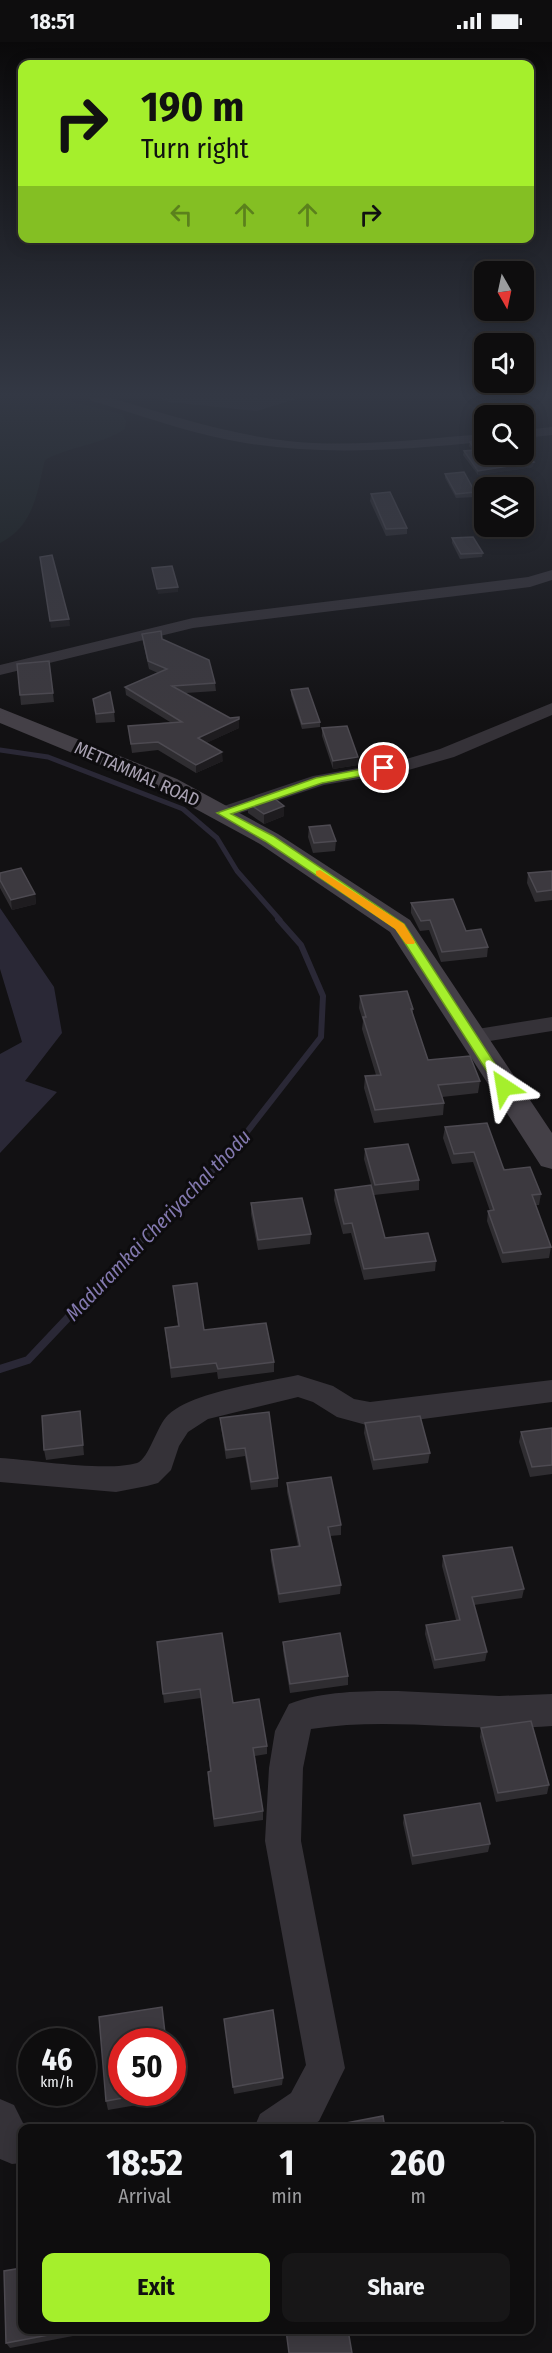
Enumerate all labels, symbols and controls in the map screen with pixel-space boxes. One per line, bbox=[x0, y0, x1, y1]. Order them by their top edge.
text: 18:51 bbox=[30, 8, 75, 35]
text: 190 m bbox=[141, 82, 244, 132]
icon: right bbox=[42, 84, 120, 162]
text: Turn right bbox=[141, 133, 249, 165]
icon: left bbox=[165, 198, 198, 231]
icon: ahead bbox=[228, 198, 261, 231]
icon: ahead bbox=[291, 198, 324, 231]
icon: right bbox=[354, 198, 387, 231]
north arrow bbox=[474, 261, 534, 321]
map controls bbox=[474, 261, 534, 537]
button: sound bbox=[474, 333, 534, 393]
button: search bbox=[474, 405, 534, 465]
button: layers bbox=[474, 477, 534, 537]
street label: METTAMMAL ROAD bbox=[71, 737, 203, 811]
pin bbox=[358, 742, 409, 793]
icon: arrive bbox=[367, 751, 400, 784]
position arrow bbox=[472, 1055, 536, 1119]
water label: Maduramkai Cheriyachal thodu bbox=[60, 1125, 256, 1325]
speed limit sign: 50 bbox=[108, 2028, 186, 2106]
text: 46 bbox=[41, 2042, 73, 2078]
text: km/h bbox=[40, 2073, 74, 2091]
text: 18:52 bbox=[106, 2141, 183, 2185]
text: 1 bbox=[279, 2141, 294, 2185]
text: 260 bbox=[391, 2141, 446, 2185]
text: Arrival bbox=[118, 2184, 171, 2208]
text: min bbox=[271, 2184, 302, 2208]
text: m bbox=[410, 2184, 426, 2208]
button: Exit bbox=[42, 2253, 270, 2322]
button: Share bbox=[282, 2253, 510, 2322]

